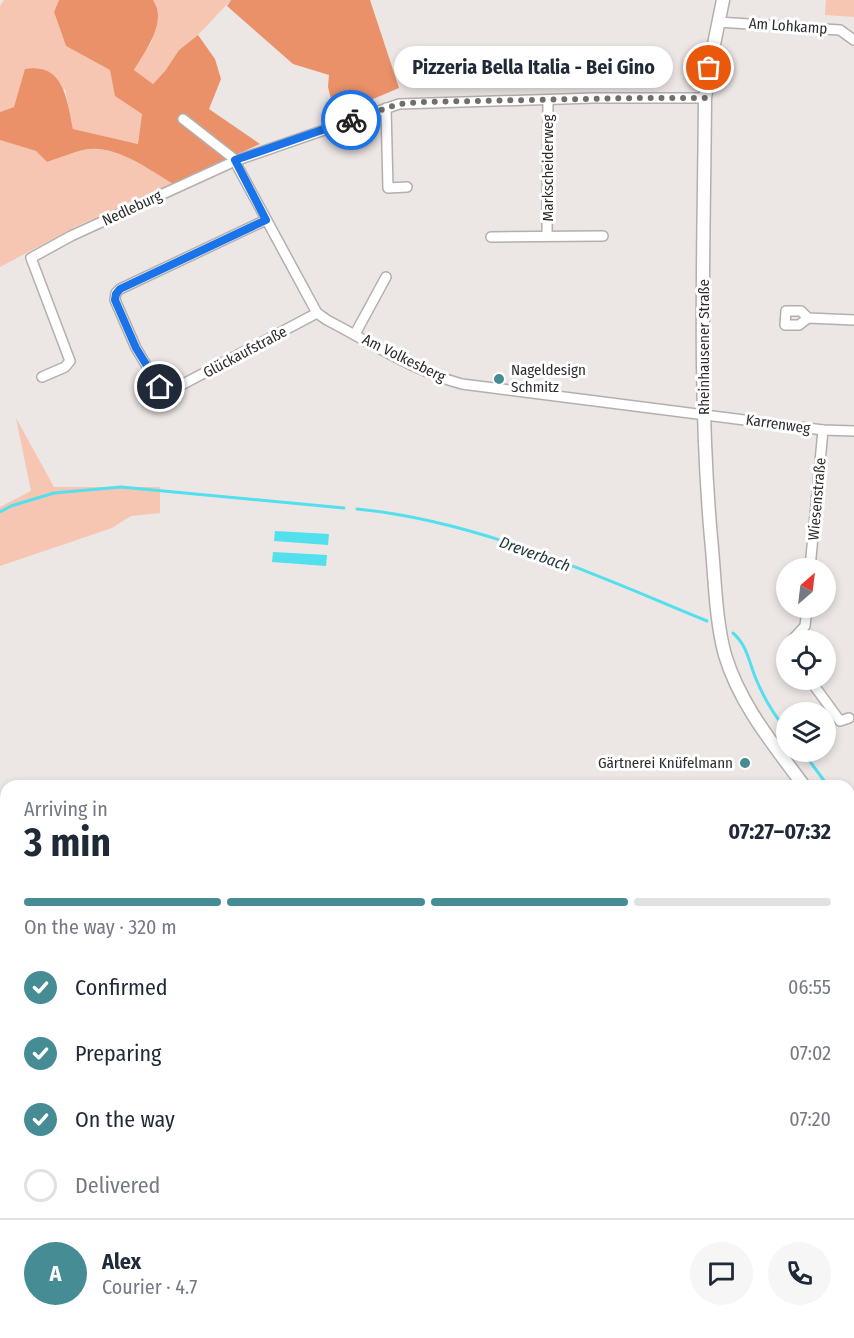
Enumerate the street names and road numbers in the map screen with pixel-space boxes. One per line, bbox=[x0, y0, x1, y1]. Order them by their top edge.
street label: Am Lohkamp bbox=[748, 14, 828, 38]
street label: Markscheiderweg bbox=[539, 114, 557, 222]
street label: Nedleburg bbox=[99, 186, 165, 230]
street label: Rheinhausener Straße bbox=[695, 279, 713, 415]
street label: Glückaufstraße bbox=[200, 322, 290, 382]
street label: Am Volkesberg bbox=[360, 330, 448, 386]
street label: Karrenweg bbox=[745, 411, 811, 437]
street label: Wiesenstraße bbox=[804, 457, 830, 541]

